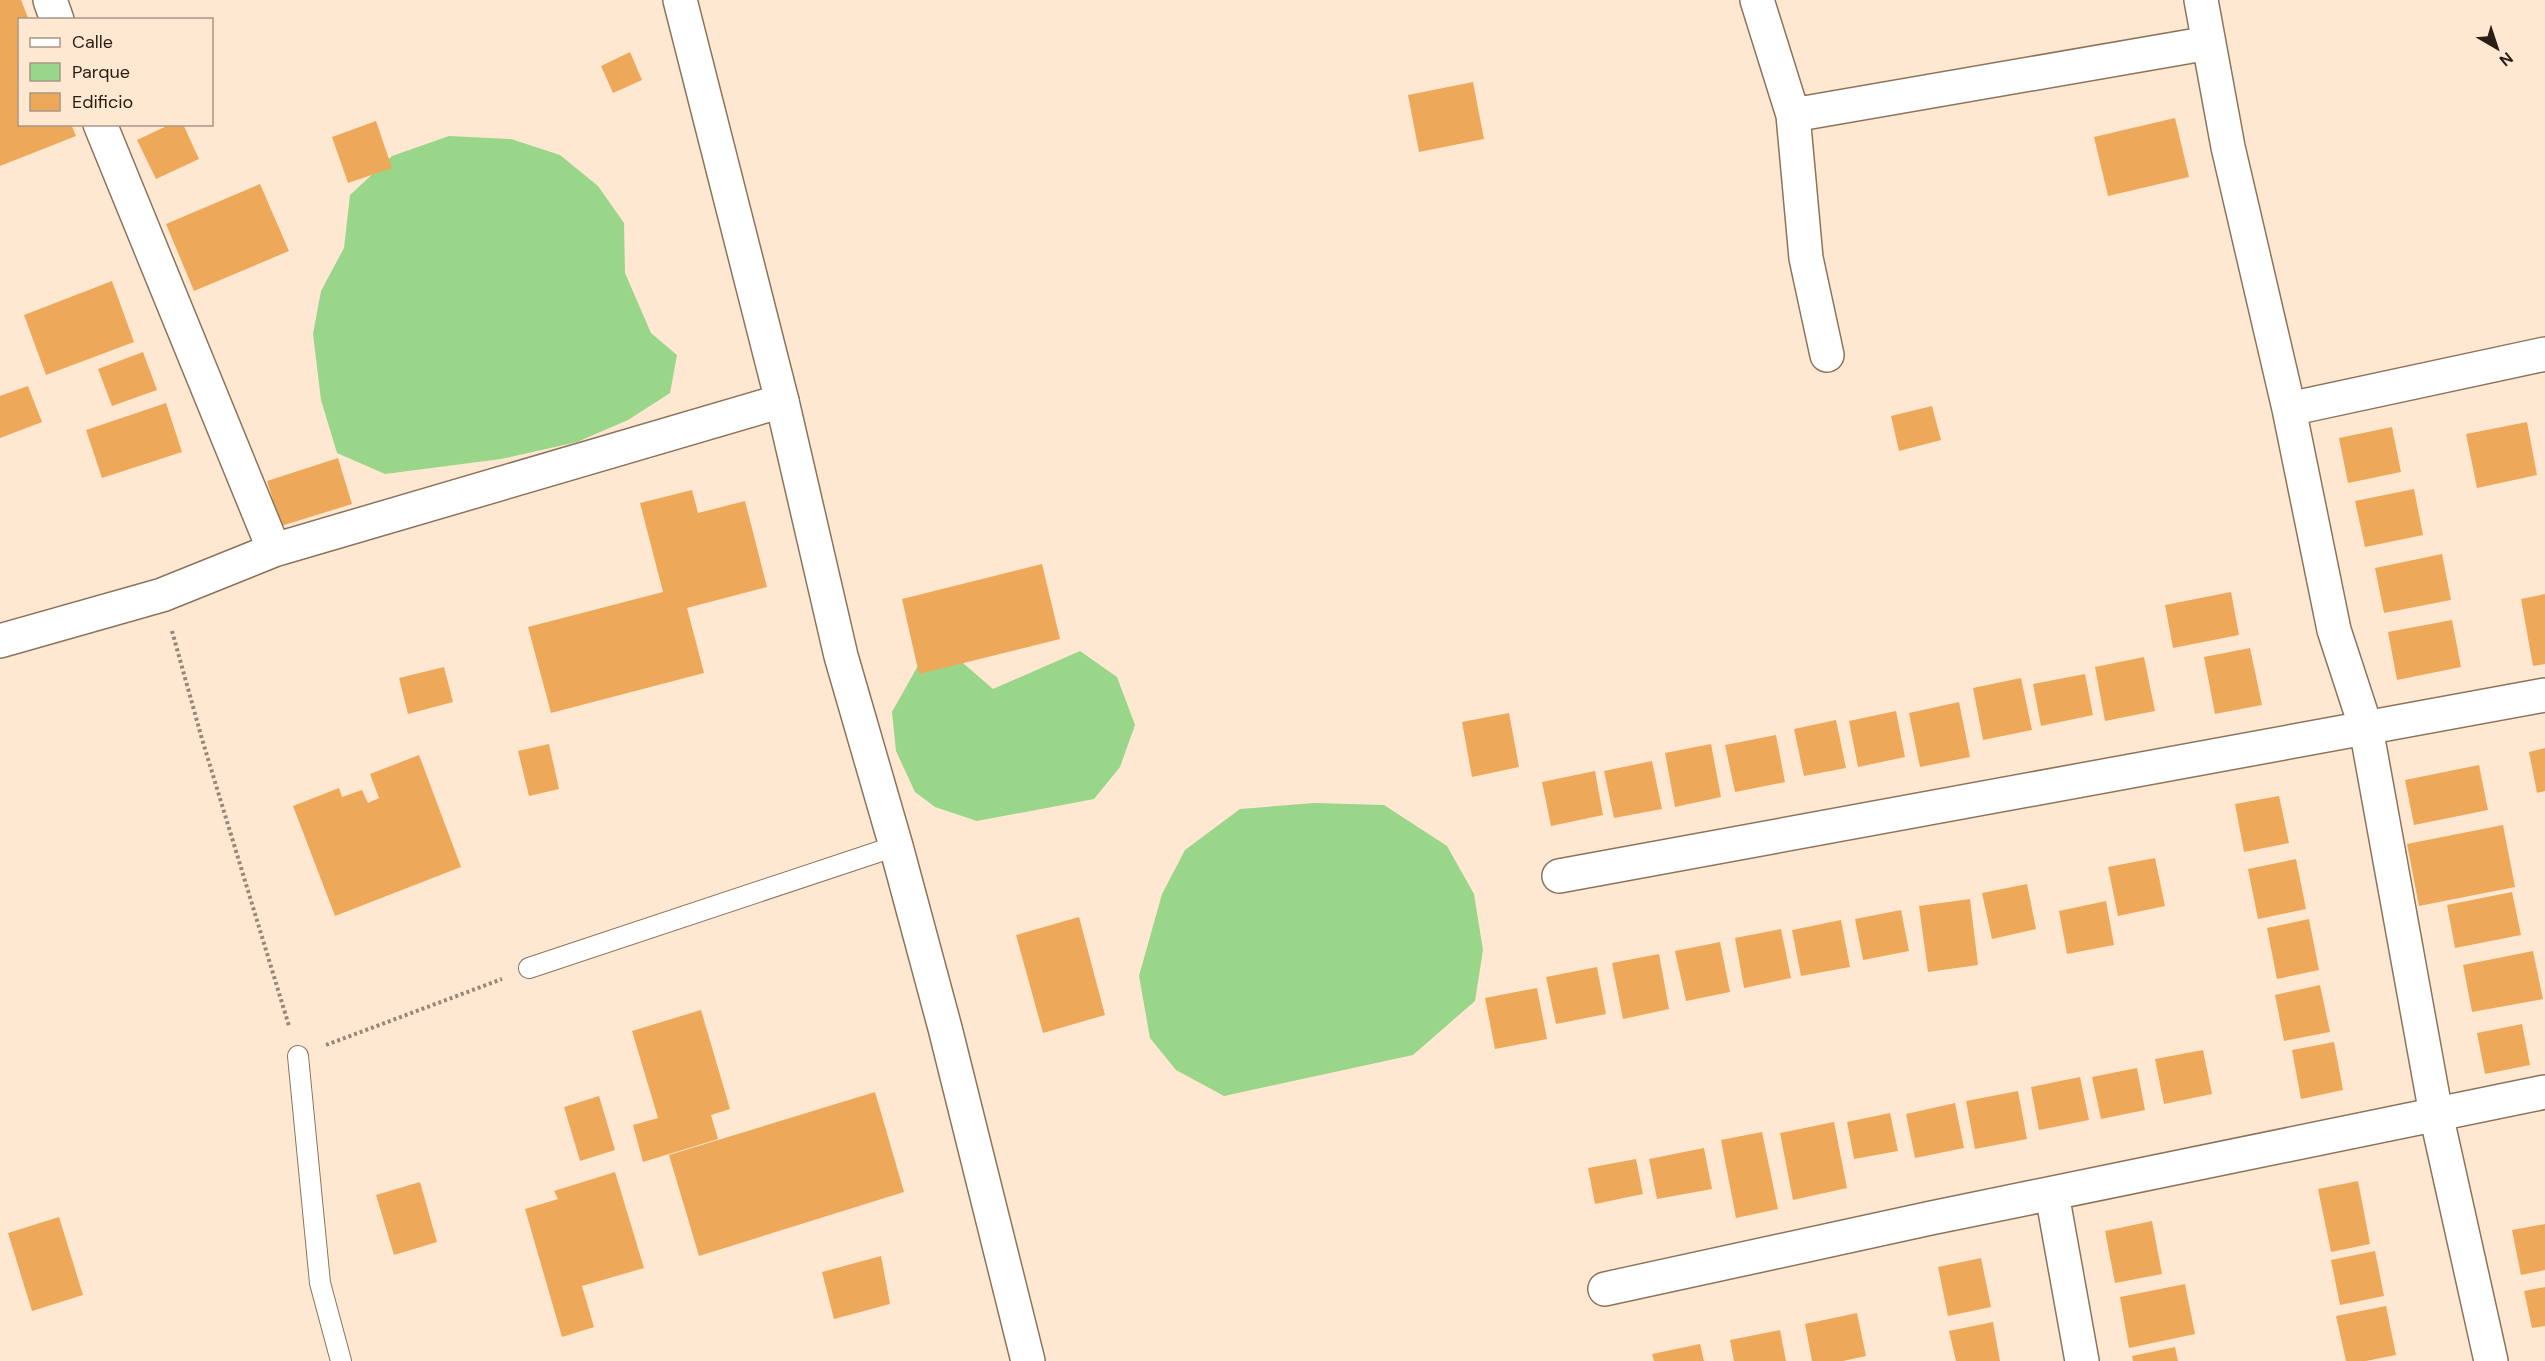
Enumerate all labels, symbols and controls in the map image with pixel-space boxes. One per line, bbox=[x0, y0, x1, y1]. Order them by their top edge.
legend bbox=[18, 18, 213, 126]
north arrow bbox=[2467, 18, 2527, 78]
text: Calle bbox=[72, 30, 113, 54]
text: N bbox=[2495, 47, 2517, 71]
text: Parque bbox=[72, 60, 130, 84]
text: Edificio bbox=[72, 90, 133, 114]

